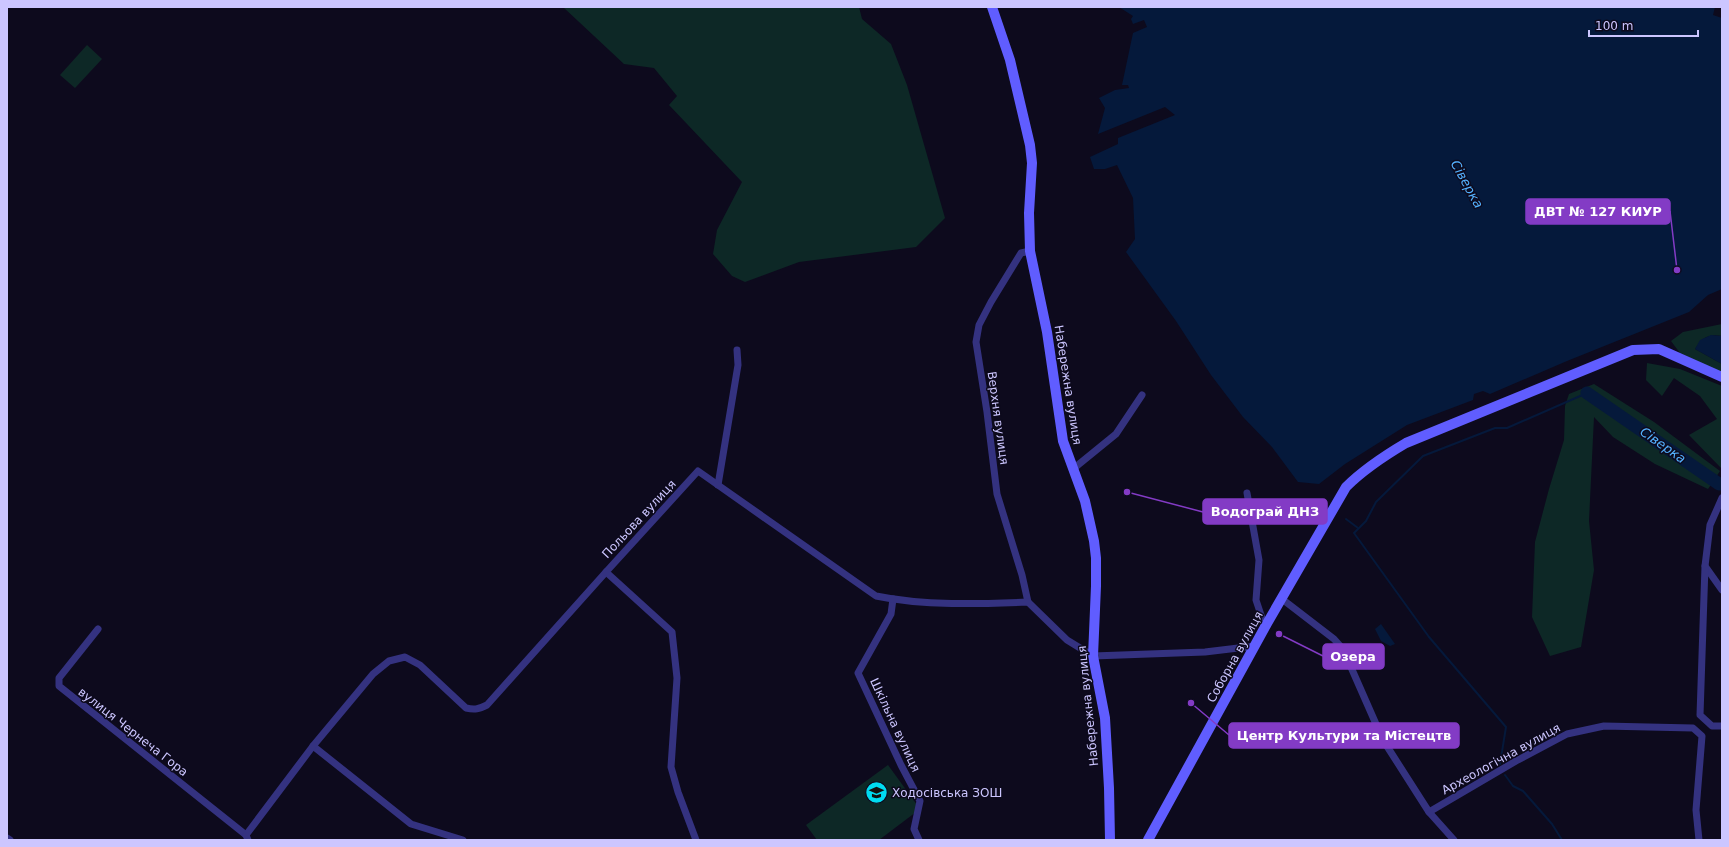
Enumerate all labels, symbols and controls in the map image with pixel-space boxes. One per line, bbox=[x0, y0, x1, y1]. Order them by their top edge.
scale bar bbox=[1589, 12, 1698, 38]
text: 100 m bbox=[1595, 19, 1633, 33]
water label: Сіверка bbox=[1448, 157, 1486, 211]
callout: ДВТ № 127 КИУР bbox=[1526, 199, 1670, 224]
text: ДВТ № 127 КИУР bbox=[1534, 204, 1662, 219]
street label: Набережна вулиця bbox=[1052, 324, 1084, 446]
street label: Верхня вулиця bbox=[985, 370, 1011, 466]
water label: Сіверка bbox=[1637, 424, 1689, 466]
street label: Польова вулиця bbox=[599, 477, 679, 561]
callout: Водограй ДНЗ bbox=[1203, 499, 1327, 524]
text: Водограй ДНЗ bbox=[1211, 504, 1319, 519]
street label: Соборна вулиця bbox=[1204, 609, 1266, 705]
callout: Озера bbox=[1323, 644, 1384, 669]
street label: Набережна вулиця bbox=[1075, 645, 1101, 767]
text: Озера bbox=[1330, 649, 1376, 664]
street label: Шкільна вулиця bbox=[867, 676, 923, 774]
street label: вулиця Чернеча Гора bbox=[75, 685, 191, 779]
street label: Археологічна вулиця bbox=[1439, 721, 1563, 797]
callout: Центр Культури та Містецтв bbox=[1229, 723, 1459, 748]
text: Центр Культури та Містецтв bbox=[1237, 728, 1451, 743]
school or university icon: Ходосівська ЗОШ bbox=[863, 780, 889, 806]
place label: Ходосівська ЗОШ bbox=[892, 786, 1002, 800]

